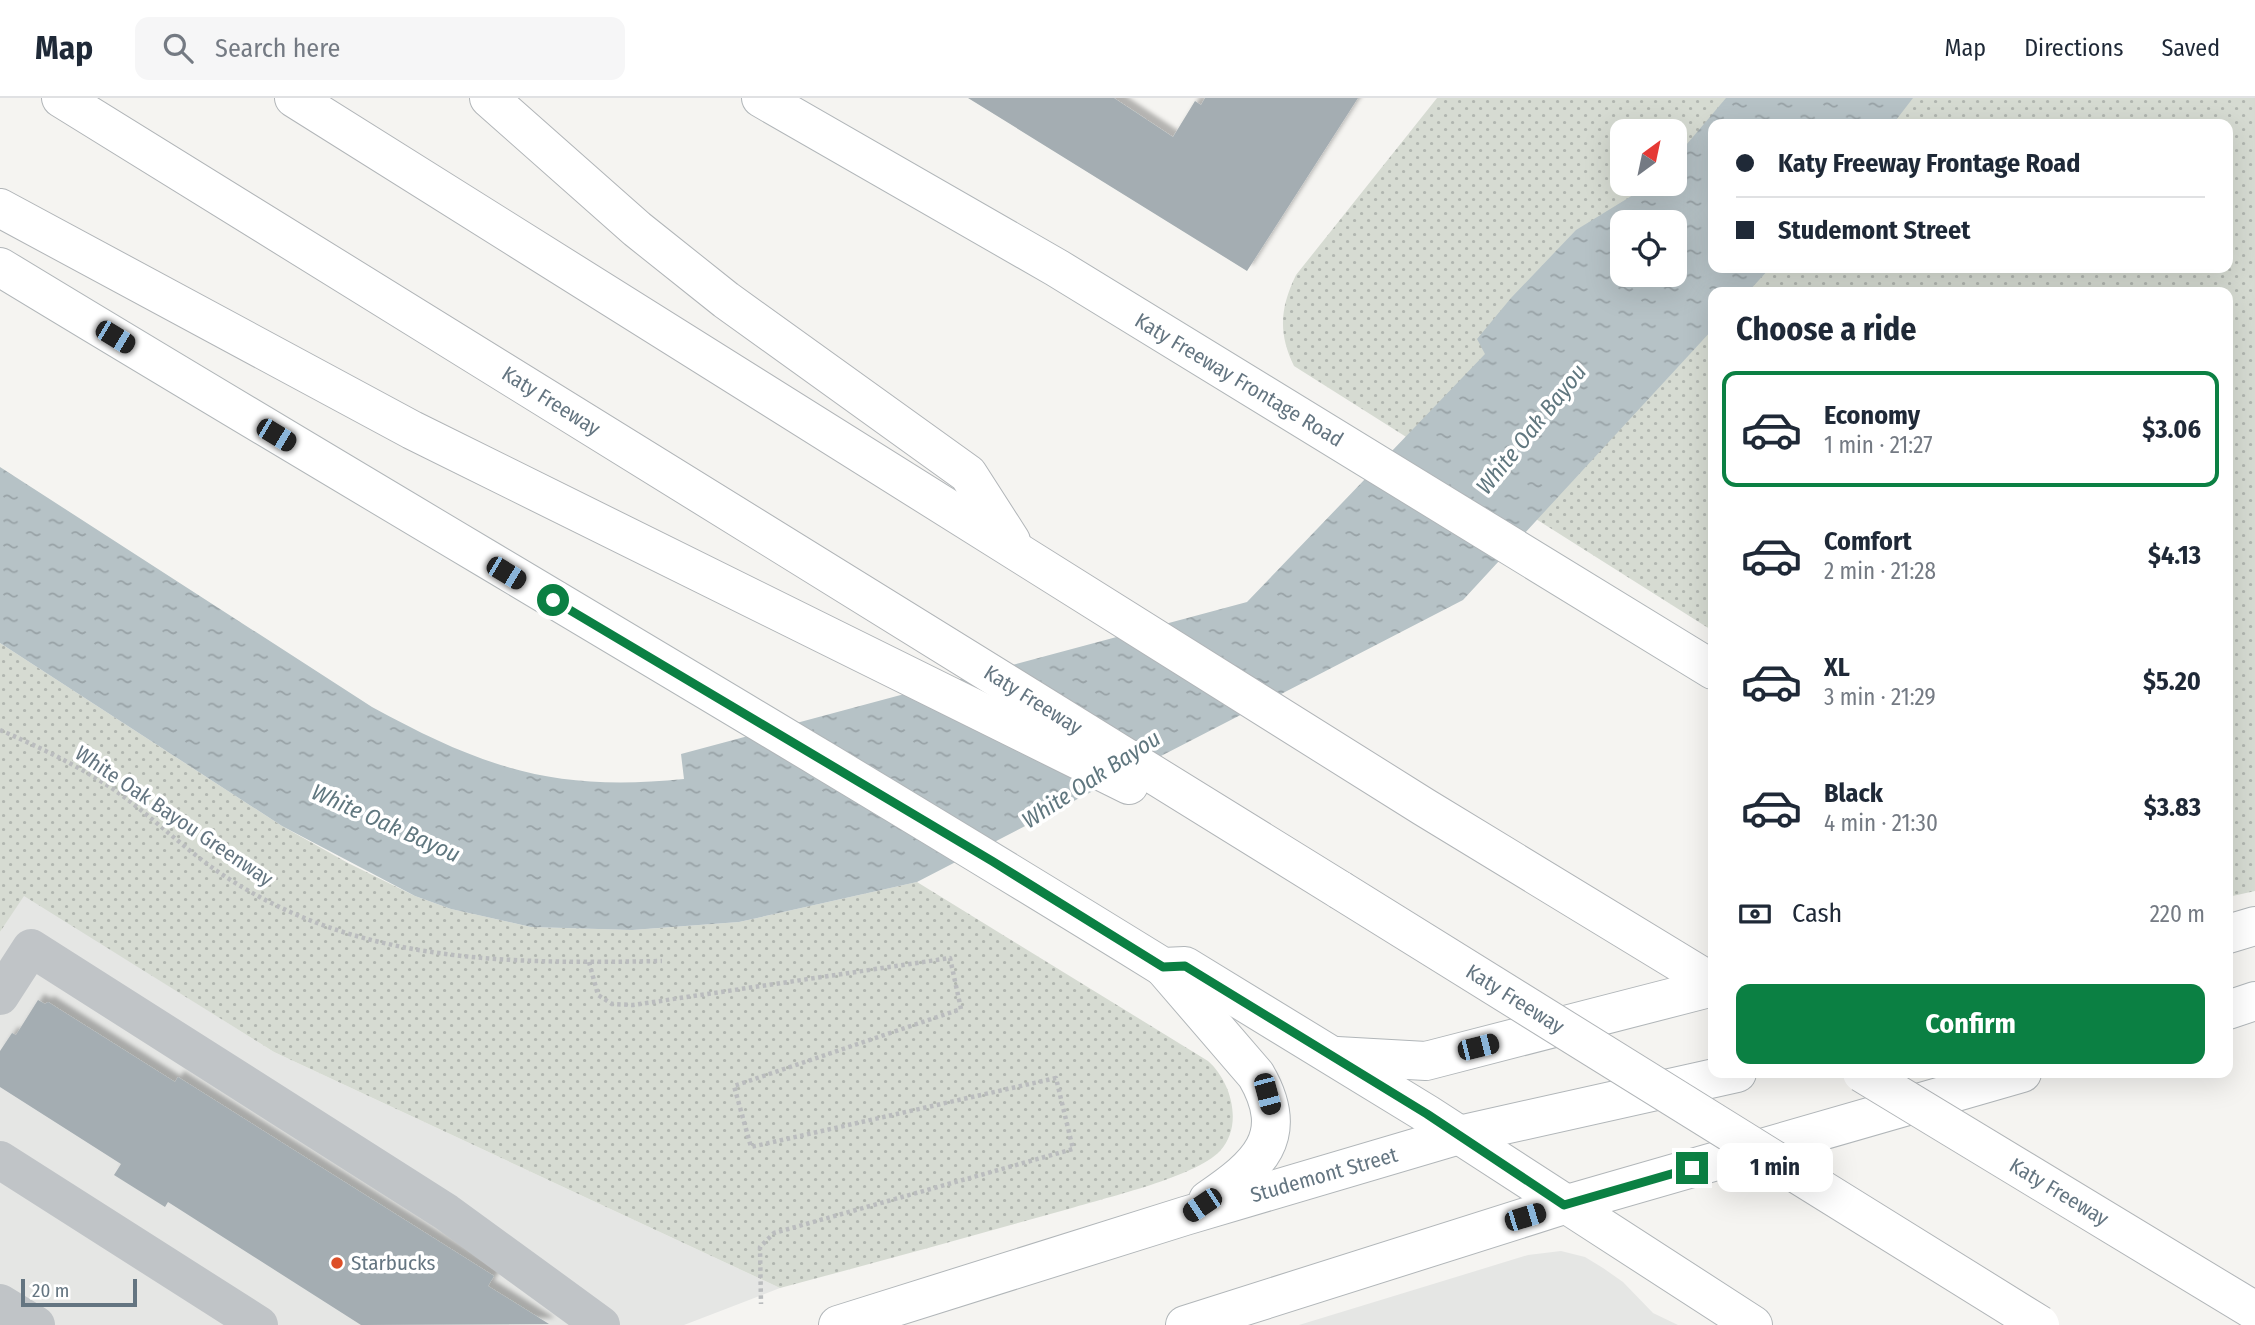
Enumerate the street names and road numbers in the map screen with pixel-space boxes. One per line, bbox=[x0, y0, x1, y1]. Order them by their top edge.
street label: Katy Freeway Frontage Road bbox=[1130, 307, 1348, 453]
street label: Katy Freeway bbox=[497, 361, 606, 442]
street label: Katy Freeway bbox=[979, 660, 1088, 741]
street label: White Oak Bayou Greenway bbox=[70, 740, 278, 892]
street label: Katy Freeway bbox=[1461, 959, 1570, 1040]
street label: Studemont Street bbox=[1248, 1142, 1401, 1208]
street label: Katy Freeway bbox=[2005, 1152, 2114, 1232]

